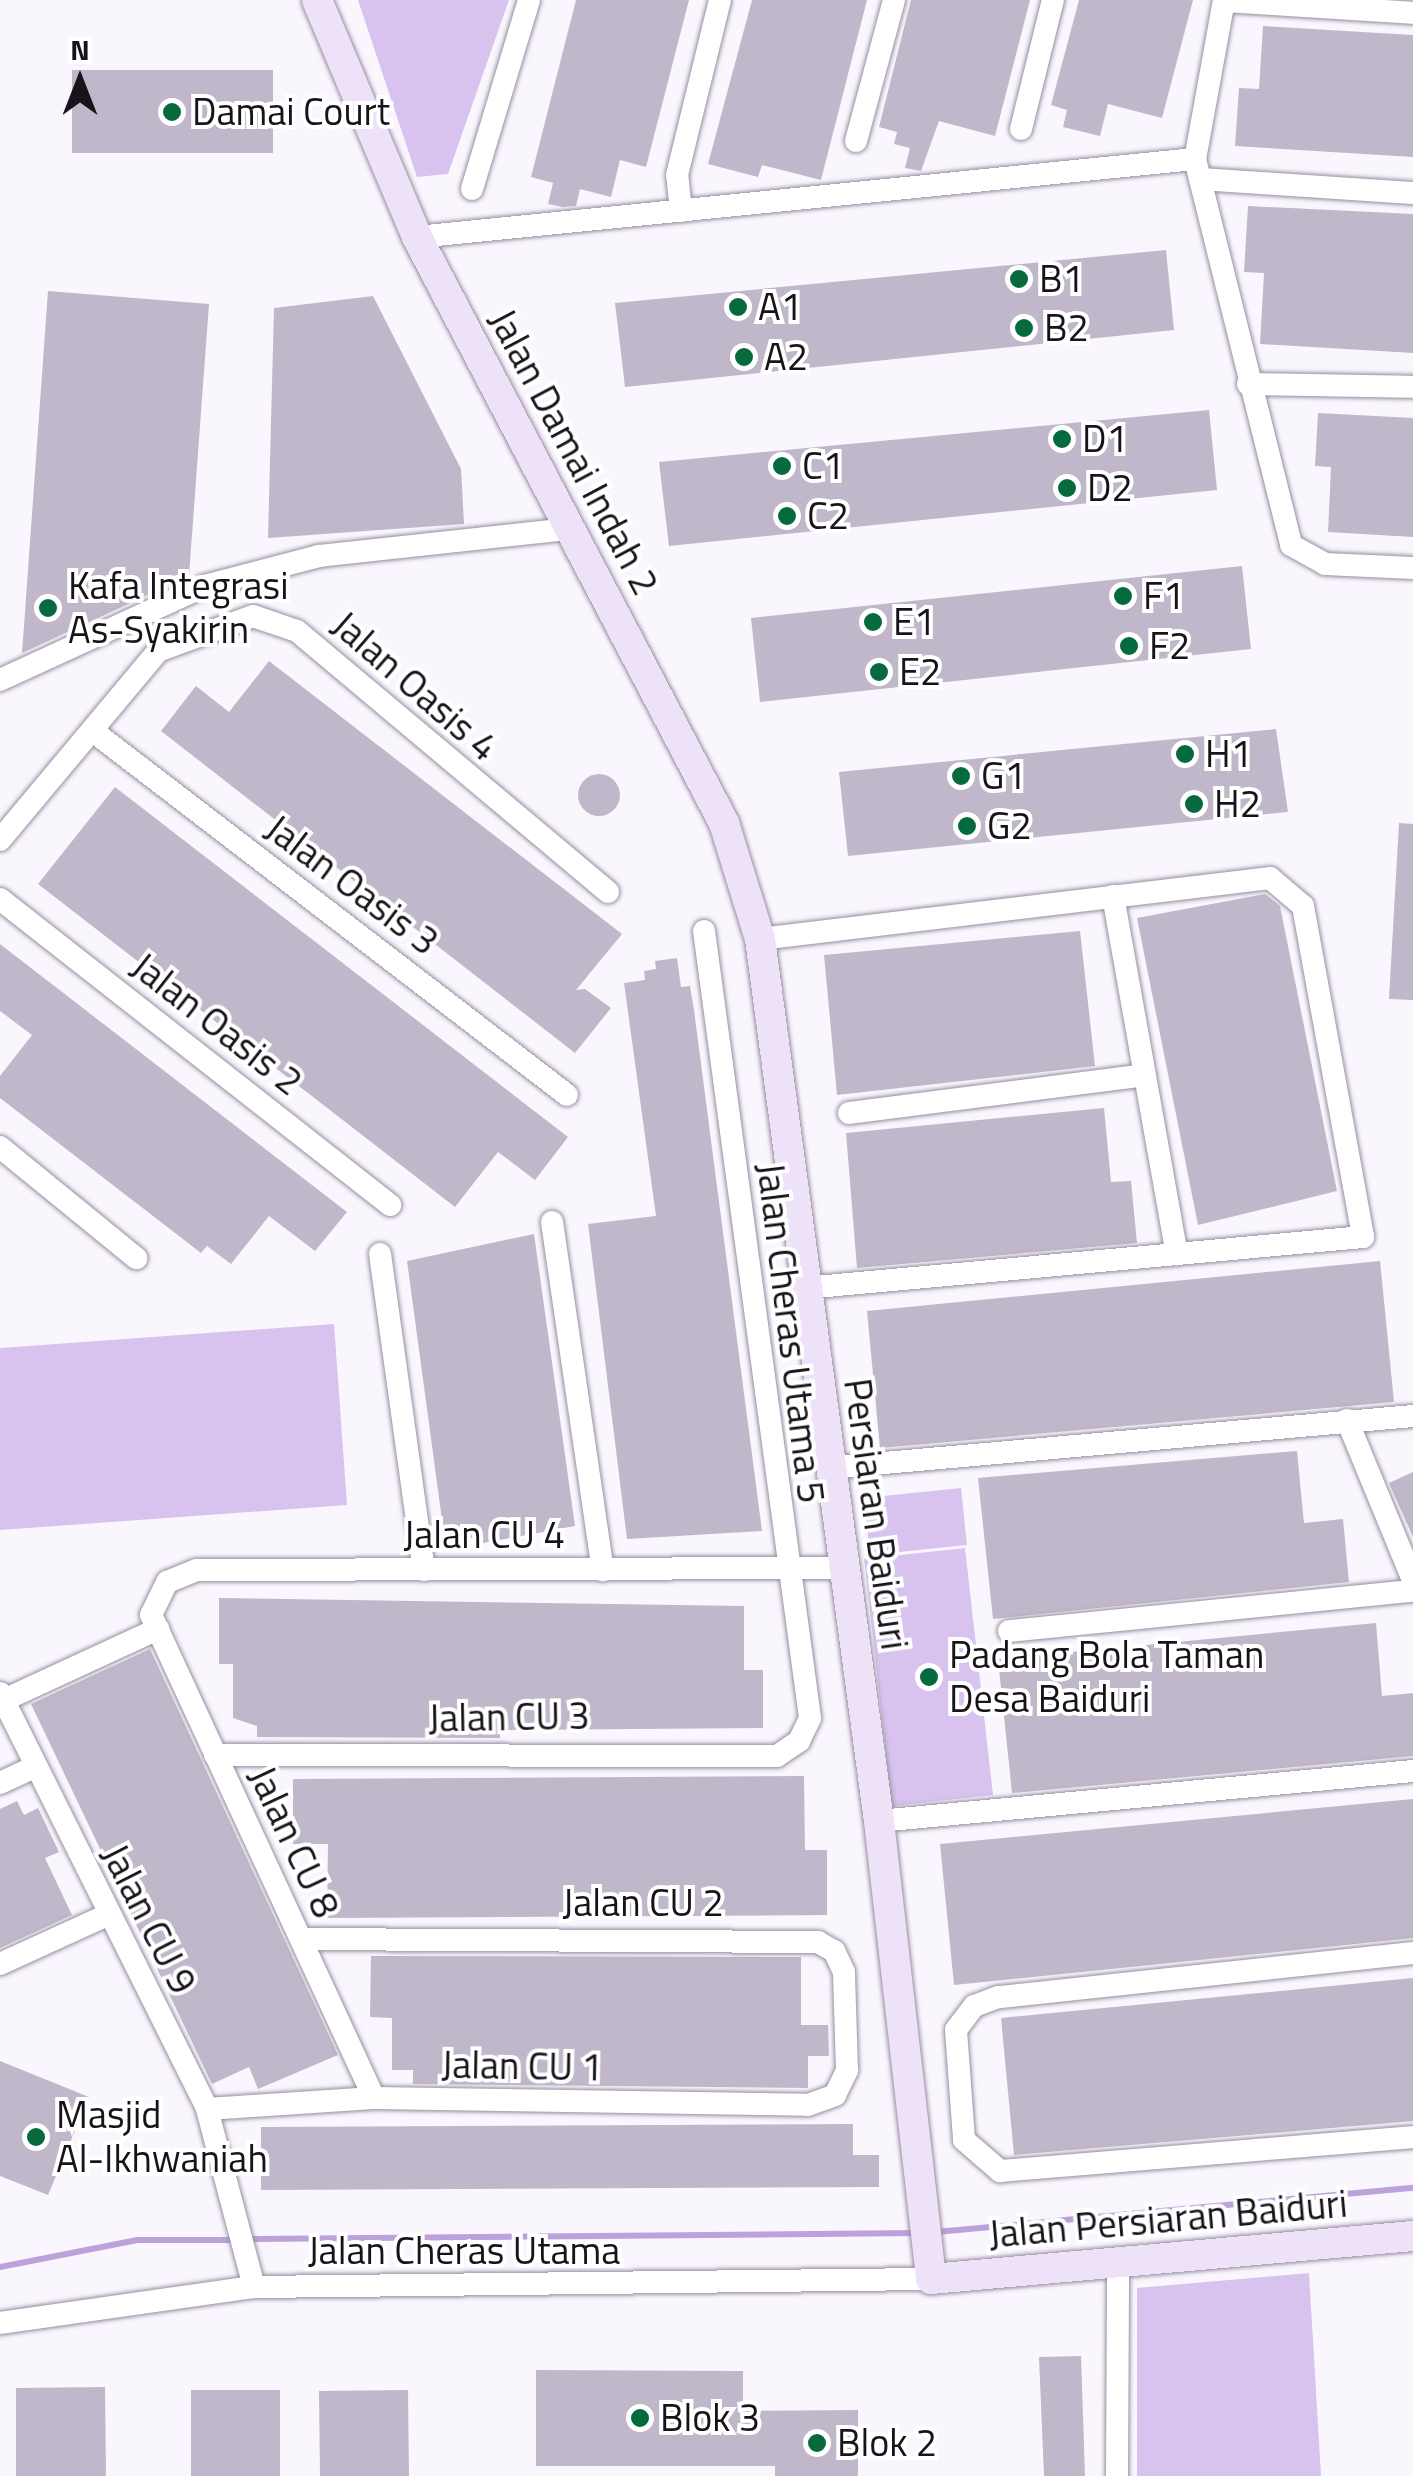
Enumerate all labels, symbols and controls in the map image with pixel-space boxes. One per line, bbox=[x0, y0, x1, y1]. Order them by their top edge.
text: N bbox=[70, 28, 90, 71]
north arrow bbox=[30, 30, 130, 130]
place label: Damai Court bbox=[192, 89, 390, 135]
marker: Damai Court bbox=[161, 101, 183, 123]
place label: B1 bbox=[1039, 256, 1084, 302]
marker: B1 bbox=[1008, 268, 1030, 290]
place label: A1 bbox=[758, 284, 802, 330]
marker: A1 bbox=[727, 296, 749, 318]
street label: Jalan Damai Indah 2 bbox=[480, 302, 668, 602]
place label: B2 bbox=[1044, 305, 1089, 351]
marker: B2 bbox=[1013, 317, 1035, 339]
place label: A2 bbox=[764, 334, 808, 380]
marker: A2 bbox=[733, 346, 755, 368]
place label: D1 bbox=[1082, 416, 1128, 462]
marker: D1 bbox=[1051, 428, 1073, 450]
place label: C1 bbox=[802, 443, 844, 489]
marker: C1 bbox=[771, 455, 793, 477]
place label: D2 bbox=[1087, 465, 1133, 511]
marker: D2 bbox=[1056, 477, 1078, 499]
place label: C2 bbox=[807, 493, 849, 539]
marker: C2 bbox=[776, 505, 798, 527]
place label: Kafa Integrasi As-Syakirin bbox=[68, 563, 289, 652]
place label: F1 bbox=[1143, 573, 1184, 619]
marker: F1 bbox=[1112, 585, 1134, 607]
marker: Kafa Integrasi As-Syakirin bbox=[37, 597, 59, 619]
place label: E1 bbox=[893, 599, 935, 645]
street label: Jalan Oasis 4 bbox=[323, 602, 507, 770]
marker: E1 bbox=[862, 611, 884, 633]
place label: F2 bbox=[1149, 623, 1190, 669]
marker: F2 bbox=[1118, 635, 1140, 657]
place label: E2 bbox=[899, 649, 941, 695]
marker: E2 bbox=[868, 661, 890, 683]
place label: H1 bbox=[1205, 731, 1252, 777]
marker: H1 bbox=[1174, 743, 1196, 765]
place label: G1 bbox=[981, 753, 1026, 799]
marker: G1 bbox=[950, 765, 972, 787]
place label: H2 bbox=[1214, 781, 1261, 827]
marker: H2 bbox=[1183, 793, 1205, 815]
place label: G2 bbox=[987, 803, 1032, 849]
street label: Jalan Oasis 3 bbox=[257, 805, 447, 965]
marker: G2 bbox=[956, 815, 978, 837]
street label: Jalan Oasis 2 bbox=[123, 943, 311, 1105]
street label: Jalan Cheras Utama 5 bbox=[748, 1160, 834, 1506]
street label: Persiaran Baiduri bbox=[834, 1376, 918, 1652]
street label: Jalan CU 4 bbox=[403, 1512, 565, 1558]
place label: Padang Bola Taman Desa Baiduri bbox=[949, 1632, 1264, 1722]
marker: Padang Bola Taman Desa Baiduri bbox=[918, 1666, 940, 1688]
street label: Jalan CU 3 bbox=[428, 1693, 590, 1741]
street label: Jalan CU 8 bbox=[239, 1759, 349, 1925]
street label: Jalan CU 9 bbox=[92, 1837, 206, 2001]
street label: Jalan CU 2 bbox=[562, 1880, 724, 1926]
street label: Jalan CU 1 bbox=[441, 2042, 603, 2090]
place label: Masjid Al-Ikhwaniah bbox=[56, 2092, 268, 2182]
marker: Masjid Al-Ikhwaniah bbox=[25, 2126, 47, 2148]
street label: Jalan Persiaran Baiduri bbox=[987, 2181, 1349, 2257]
street label: Jalan Cheras Utama bbox=[308, 2228, 620, 2274]
place label: Blok 3 bbox=[660, 2395, 760, 2441]
marker: Blok 3 bbox=[629, 2407, 651, 2429]
place label: Blok 2 bbox=[837, 2420, 937, 2466]
marker: Blok 2 bbox=[806, 2432, 828, 2454]

